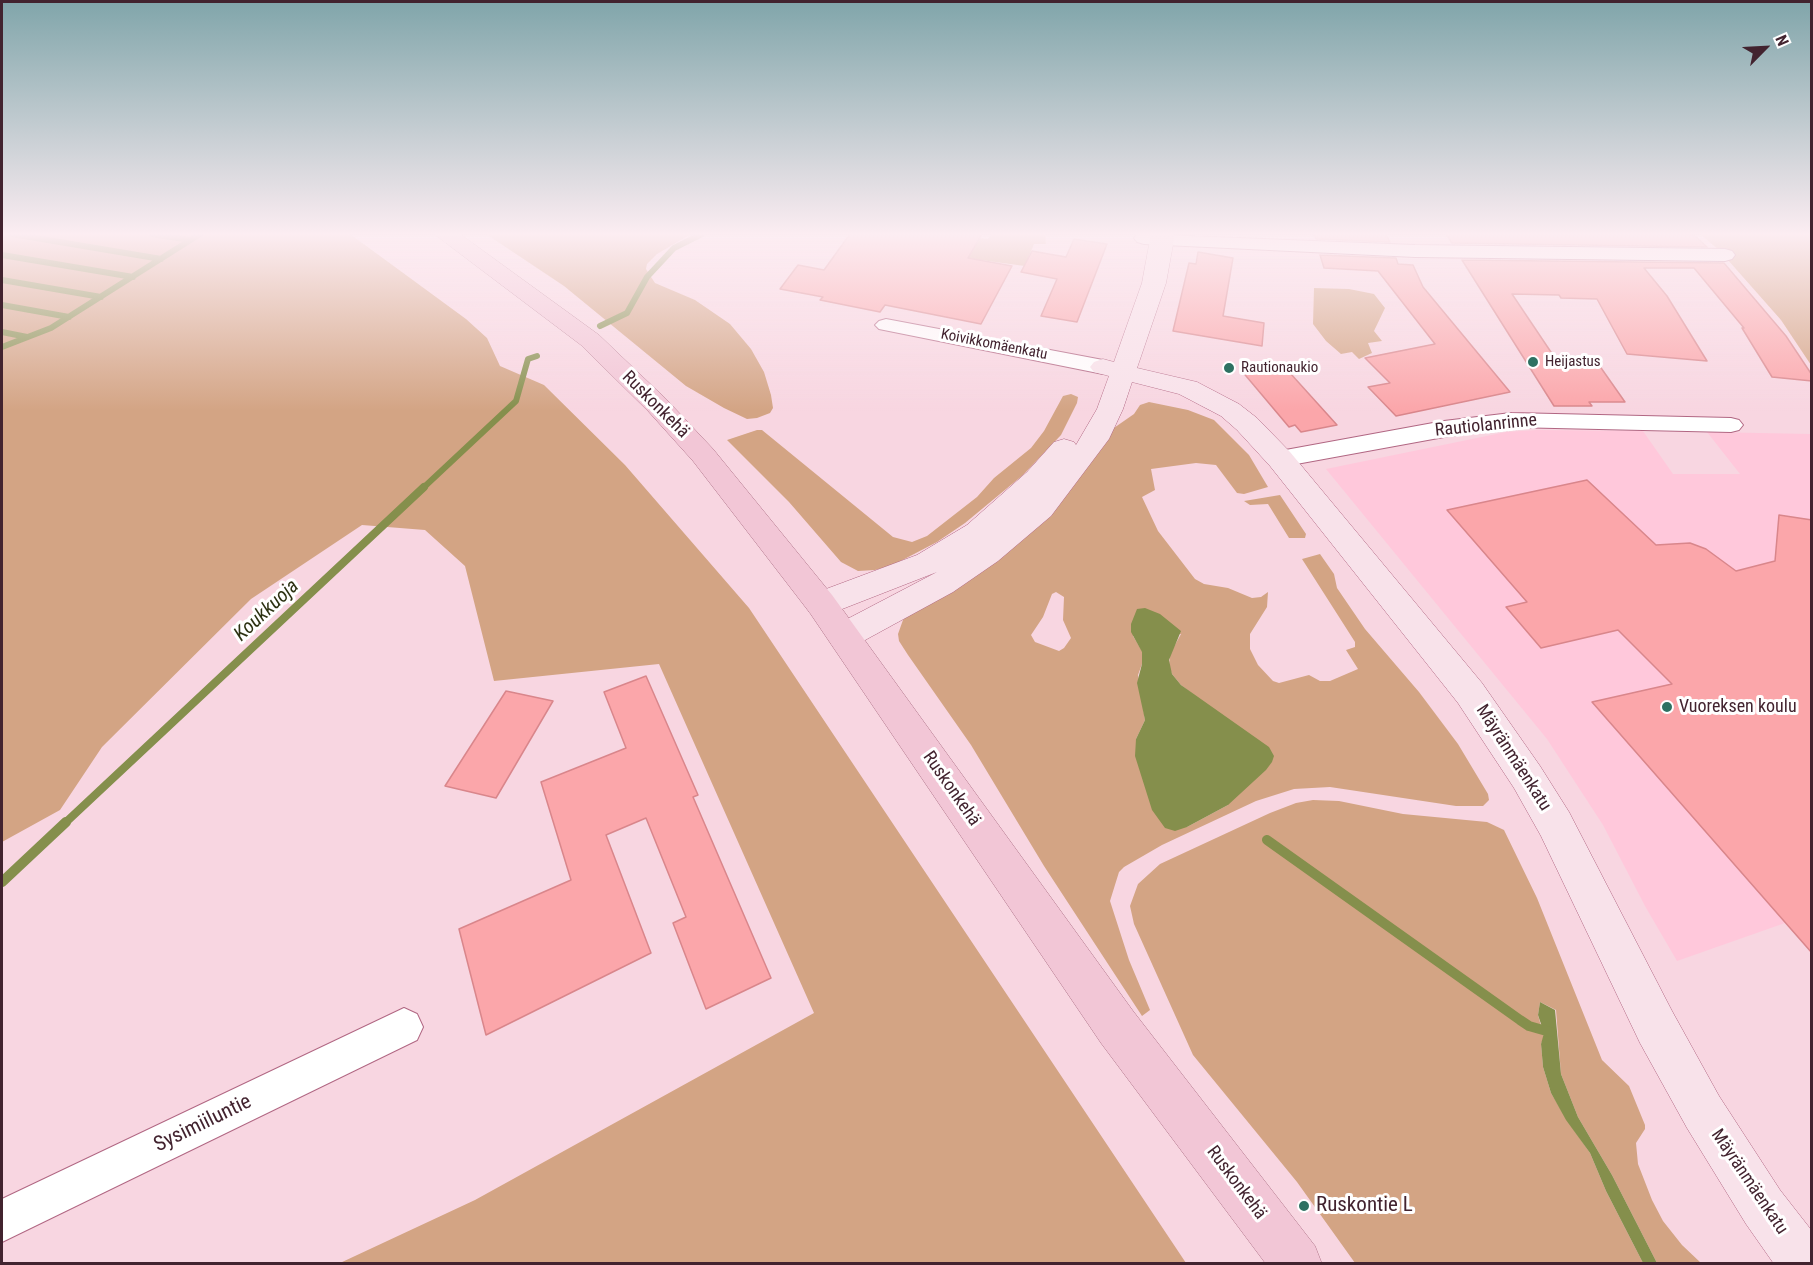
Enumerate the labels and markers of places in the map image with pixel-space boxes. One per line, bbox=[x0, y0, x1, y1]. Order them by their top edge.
place label: Heijastus bbox=[1545, 353, 1601, 371]
marker: Heijastus bbox=[1526, 355, 1540, 369]
place label: Rautionaukio bbox=[1241, 359, 1318, 377]
marker: Rautionaukio bbox=[1222, 361, 1236, 375]
place label: Vuoreksen koulu bbox=[1679, 696, 1797, 718]
marker: Vuoreksen koulu bbox=[1660, 700, 1674, 714]
place label: Ruskontie L bbox=[1316, 1193, 1413, 1219]
marker: Ruskontie L bbox=[1297, 1199, 1311, 1213]

